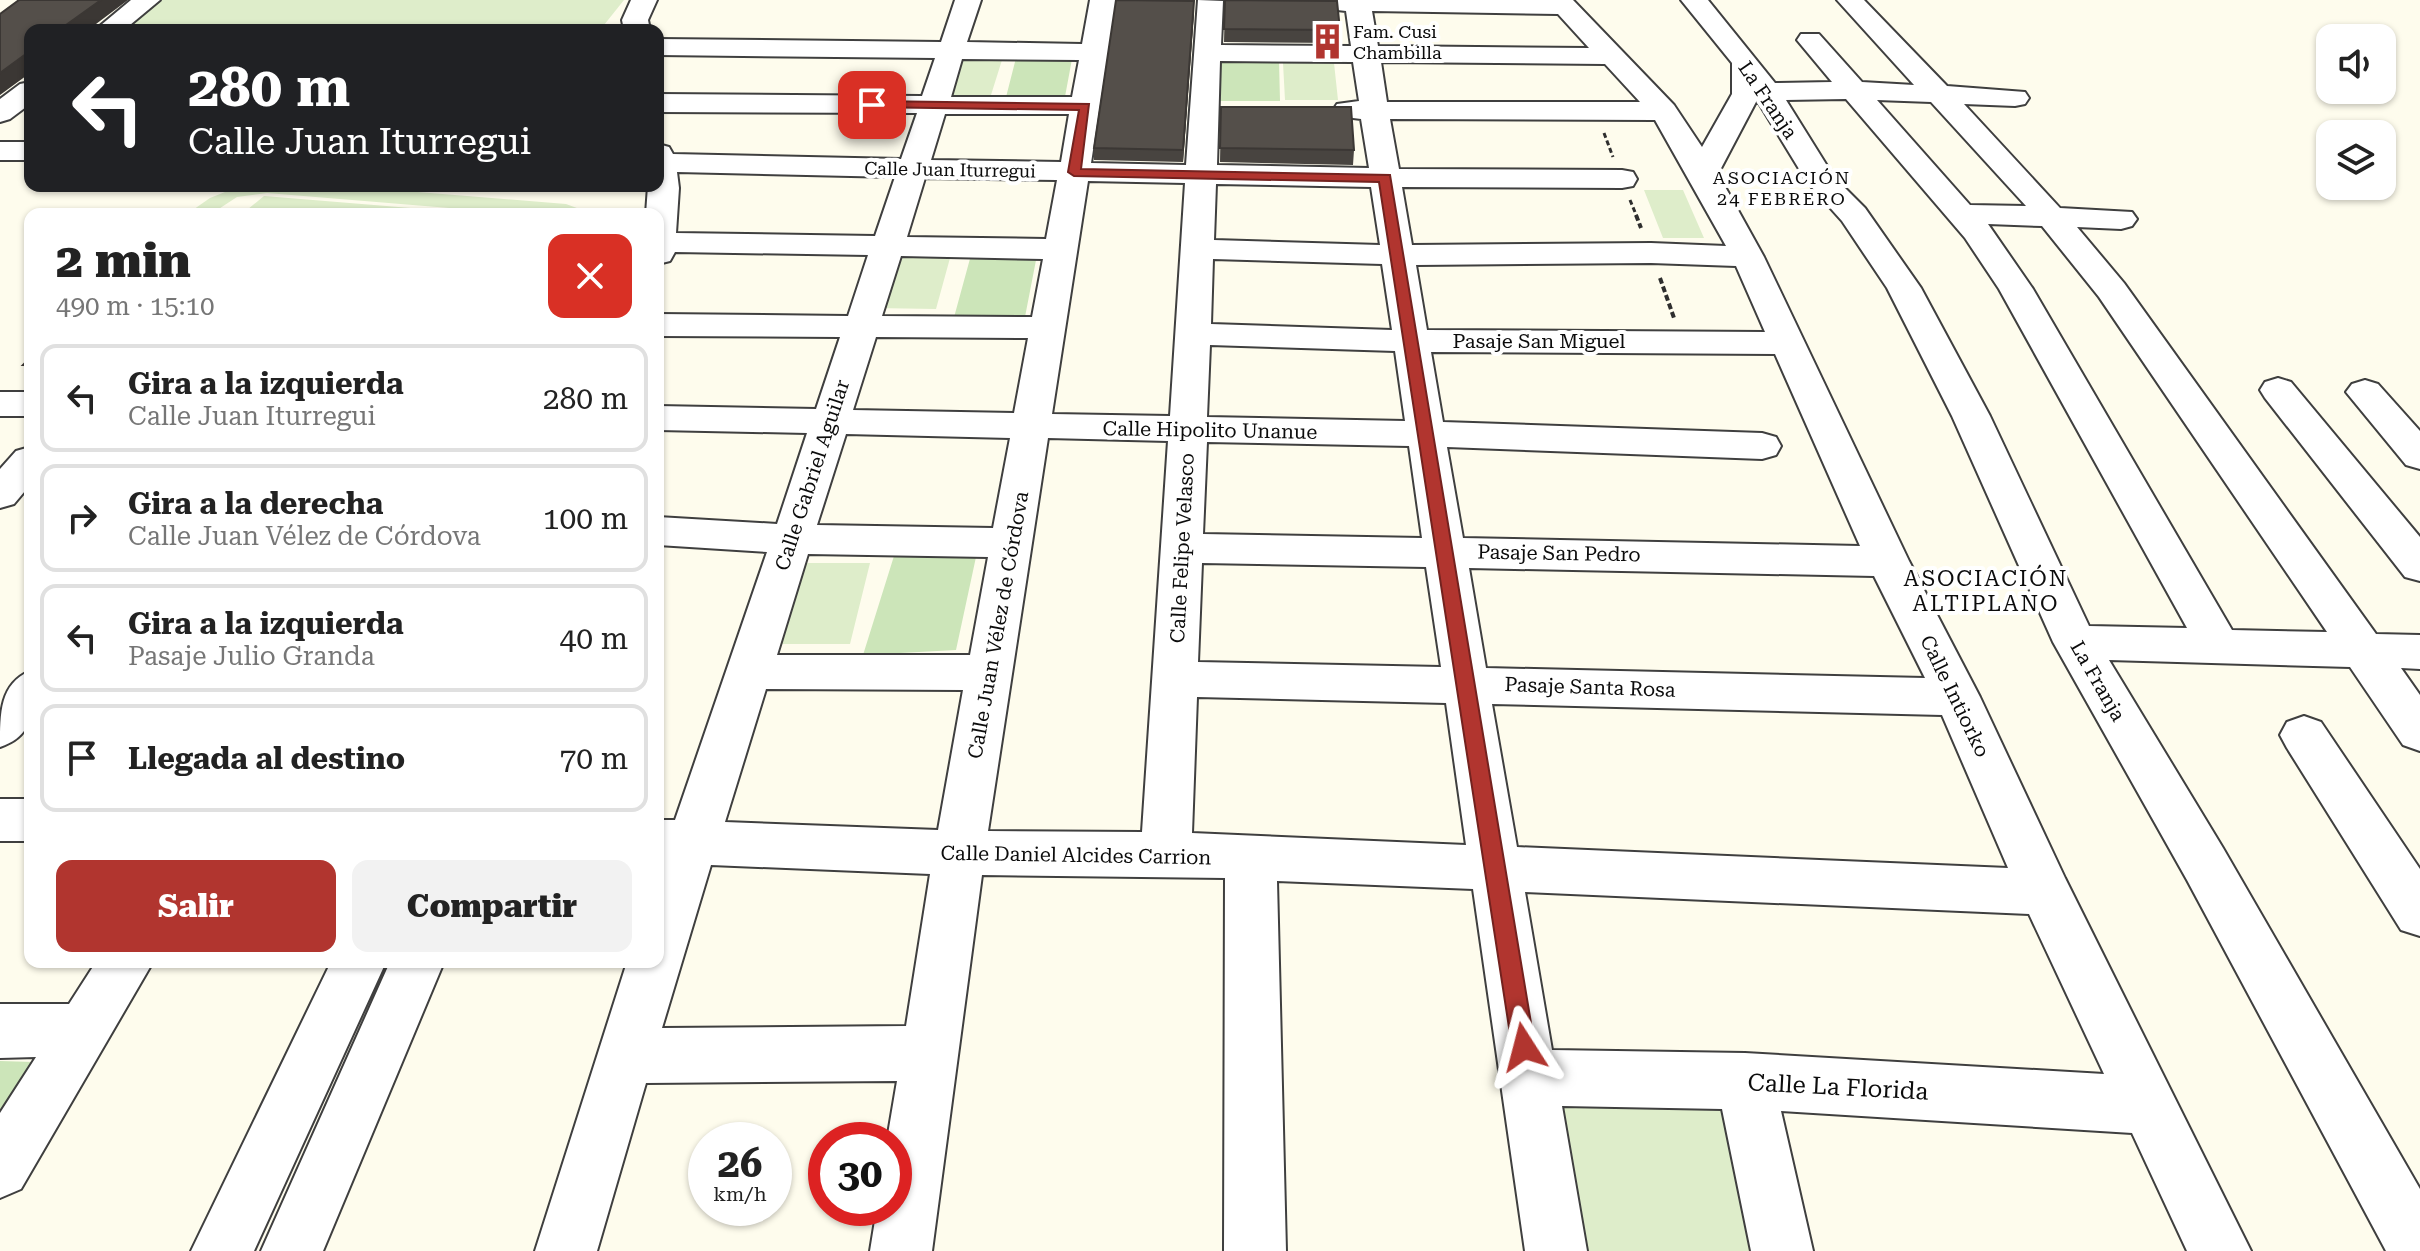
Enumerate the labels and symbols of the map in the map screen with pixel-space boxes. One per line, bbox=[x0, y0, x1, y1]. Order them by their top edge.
place label: Fam. Cusi Chambilla bbox=[1353, 21, 1442, 63]
building icon: Fam. Cusi Chambilla bbox=[1308, 23, 1346, 61]
street label: La Franja bbox=[1733, 57, 1803, 144]
pin bbox=[838, 71, 906, 139]
street label: Calle Juan Iturregui bbox=[864, 158, 1036, 182]
district label: ASOCIACIÓN 24 FEBRERO bbox=[1713, 167, 1851, 209]
street label: Pasaje San Miguel bbox=[1453, 329, 1626, 353]
street label: Calle Gabriel Aguilar bbox=[770, 376, 854, 574]
street label: Calle Hipolito Unanue bbox=[1102, 416, 1318, 444]
street label: Calle Felipe Velasco bbox=[1165, 452, 1199, 644]
street label: Calle Juan Vélez de Córdova bbox=[963, 489, 1033, 761]
street label: Pasaje San Pedro bbox=[1477, 540, 1641, 566]
district label: ASOCIACIÓN ALTIPLANO bbox=[1904, 564, 2068, 616]
street label: Calle Intiorko bbox=[1915, 631, 1995, 761]
street label: La Franja bbox=[2065, 637, 2131, 726]
street label: Pasaje Santa Rosa bbox=[1504, 672, 1676, 702]
street label: Calle Daniel Alcides Carrion bbox=[940, 841, 1212, 869]
position arrow bbox=[1482, 1005, 1566, 1089]
street label: Calle La Florida bbox=[1747, 1068, 1929, 1106]
speed limit sign: 30 bbox=[808, 1122, 912, 1226]

